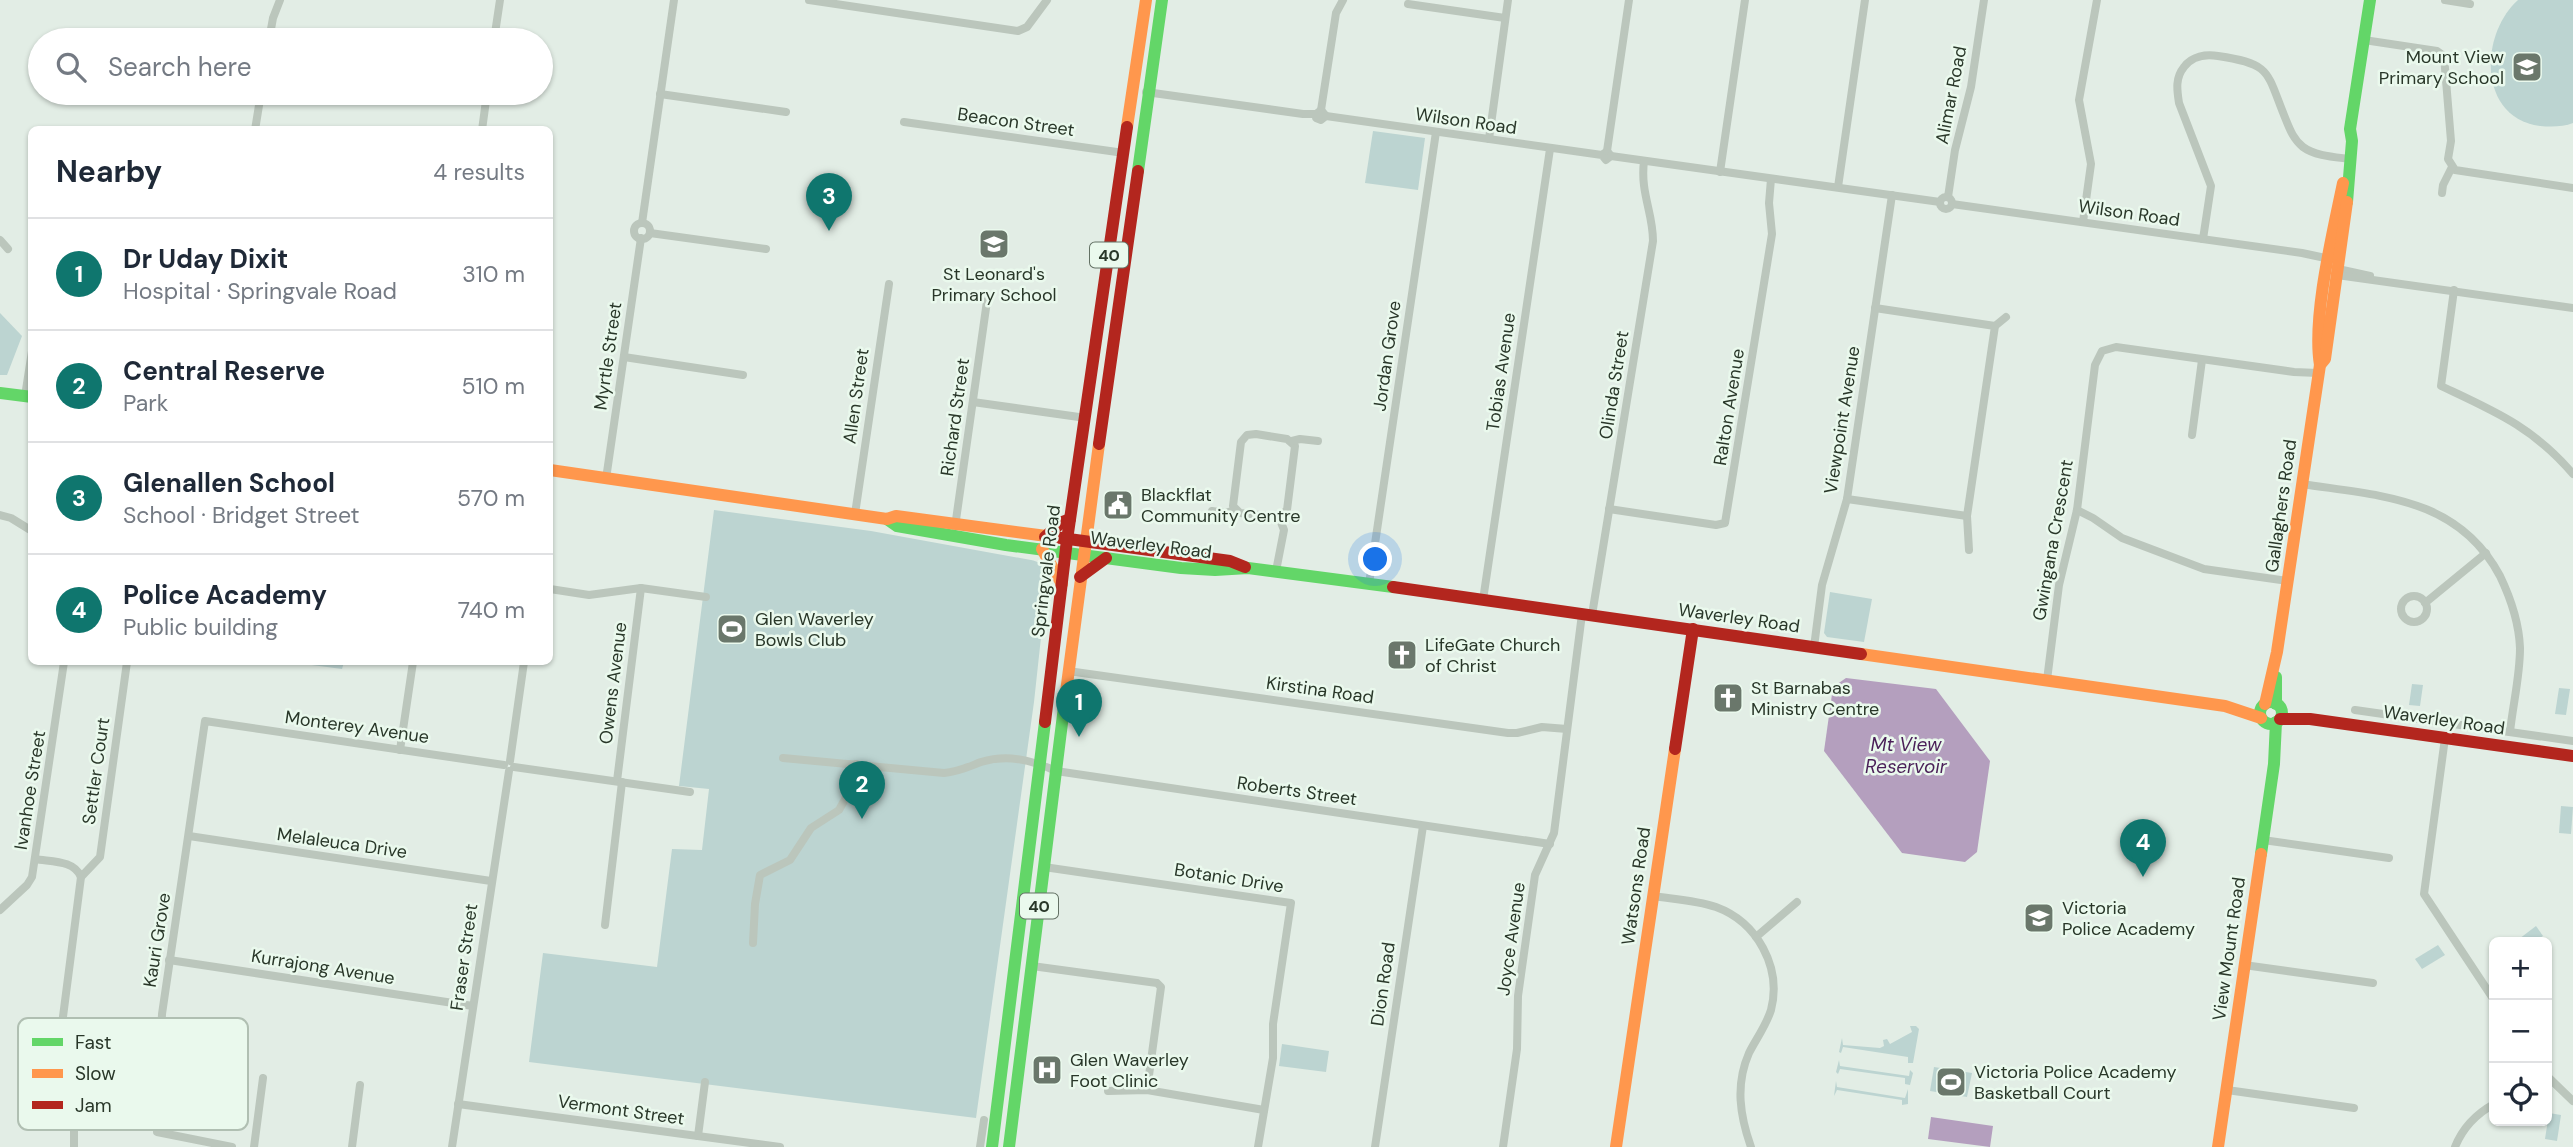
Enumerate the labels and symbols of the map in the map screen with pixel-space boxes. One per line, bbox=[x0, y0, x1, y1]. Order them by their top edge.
street label: Alimar Road bbox=[1930, 44, 1972, 146]
place label: Mount View Primary School bbox=[2379, 45, 2504, 90]
school or university icon: Mount View Primary School bbox=[2510, 50, 2544, 84]
street label: Beacon Street bbox=[956, 102, 1076, 142]
street label: Wilson Road bbox=[1414, 102, 1518, 140]
pin: 3 bbox=[806, 173, 852, 231]
street label: Wilson Road bbox=[2077, 194, 2181, 232]
school or university icon: St Leonard's Primary School bbox=[977, 227, 1011, 261]
road number: 40 bbox=[1090, 243, 1128, 268]
place label: St Leonard's Primary School bbox=[931, 262, 1057, 307]
street label: Jordan Grove bbox=[1367, 299, 1407, 413]
street label: Myrtle Street bbox=[589, 300, 627, 412]
street label: Tobias Avenue bbox=[1481, 311, 1521, 433]
street label: Olinda Street bbox=[1594, 329, 1634, 441]
street label: Viewpoint Avenue bbox=[1818, 344, 1866, 496]
street label: Allen Street bbox=[837, 347, 875, 445]
street label: Ralton Avenue bbox=[1708, 347, 1750, 467]
street label: Richard Street bbox=[935, 356, 975, 478]
street label: Gallaghers Road bbox=[2260, 438, 2302, 574]
street label: Gwingana Crescent bbox=[2027, 458, 2079, 622]
place label: Blackflat Community Centre bbox=[1141, 483, 1301, 528]
public building icon: Blackflat Community Centre bbox=[1101, 488, 1135, 522]
street label: Springvale Road bbox=[1026, 504, 1066, 638]
street label: Waverley Road bbox=[1089, 526, 1213, 564]
your location bbox=[1358, 542, 1392, 576]
street label: Waverley Road bbox=[1677, 598, 1801, 638]
place label: Glen Waverley Bowls Club bbox=[755, 607, 874, 652]
sports icon: Glen Waverley Bowls Club bbox=[715, 612, 749, 646]
street label: Owens Avenue bbox=[594, 621, 632, 745]
place label: LifeGate Church of Christ bbox=[1425, 633, 1560, 678]
church icon: LifeGate Church of Christ bbox=[1385, 638, 1419, 672]
street label: Kirstina Road bbox=[1265, 671, 1375, 709]
place label: St Barnabas Ministry Centre bbox=[1751, 676, 1879, 721]
pin: 1 bbox=[1056, 679, 1102, 737]
church icon: St Barnabas Ministry Centre bbox=[1711, 681, 1745, 715]
street label: Waverley Road bbox=[2382, 700, 2506, 740]
street label: Monterey Avenue bbox=[283, 705, 431, 749]
street label: Settler Court bbox=[77, 716, 115, 826]
street label: Ivanhoe Street bbox=[9, 729, 51, 851]
water label: Mt View Reservoir bbox=[1865, 732, 1948, 779]
pin: 2 bbox=[839, 761, 885, 819]
street label: Roberts Street bbox=[1235, 771, 1359, 811]
pin: 4 bbox=[2120, 819, 2166, 877]
street label: Melaleuca Drive bbox=[275, 822, 409, 864]
street label: Watsons Road bbox=[1616, 825, 1656, 947]
street label: Botanic Drive bbox=[1173, 858, 1285, 898]
street label: View Mount Road bbox=[2207, 876, 2251, 1022]
street label: Joyce Avenue bbox=[1491, 881, 1531, 997]
street label: Kauri Grove bbox=[138, 891, 176, 989]
road number: 40 bbox=[1020, 893, 1058, 918]
place label: Victoria Police Academy bbox=[2062, 896, 2195, 941]
school or university icon: Victoria Police Academy bbox=[2022, 901, 2056, 935]
street label: Fraser Street bbox=[445, 902, 483, 1012]
street label: Dion Road bbox=[1365, 941, 1401, 1027]
street label: Kurrajong Avenue bbox=[250, 944, 396, 990]
legend bbox=[18, 1018, 248, 1130]
text: Fast bbox=[75, 1030, 111, 1055]
place label: Glen Waverley Foot Clinic bbox=[1070, 1048, 1189, 1093]
hospital icon: Glen Waverley Foot Clinic bbox=[1030, 1053, 1064, 1087]
place label: Victoria Police Academy Basketball Court bbox=[1974, 1060, 2177, 1105]
text: Slow bbox=[75, 1061, 116, 1086]
sports icon: Victoria Police Academy Basketball Court bbox=[1934, 1065, 1968, 1099]
street label: Vermont Street bbox=[556, 1089, 686, 1131]
text: Jam bbox=[75, 1093, 112, 1118]

